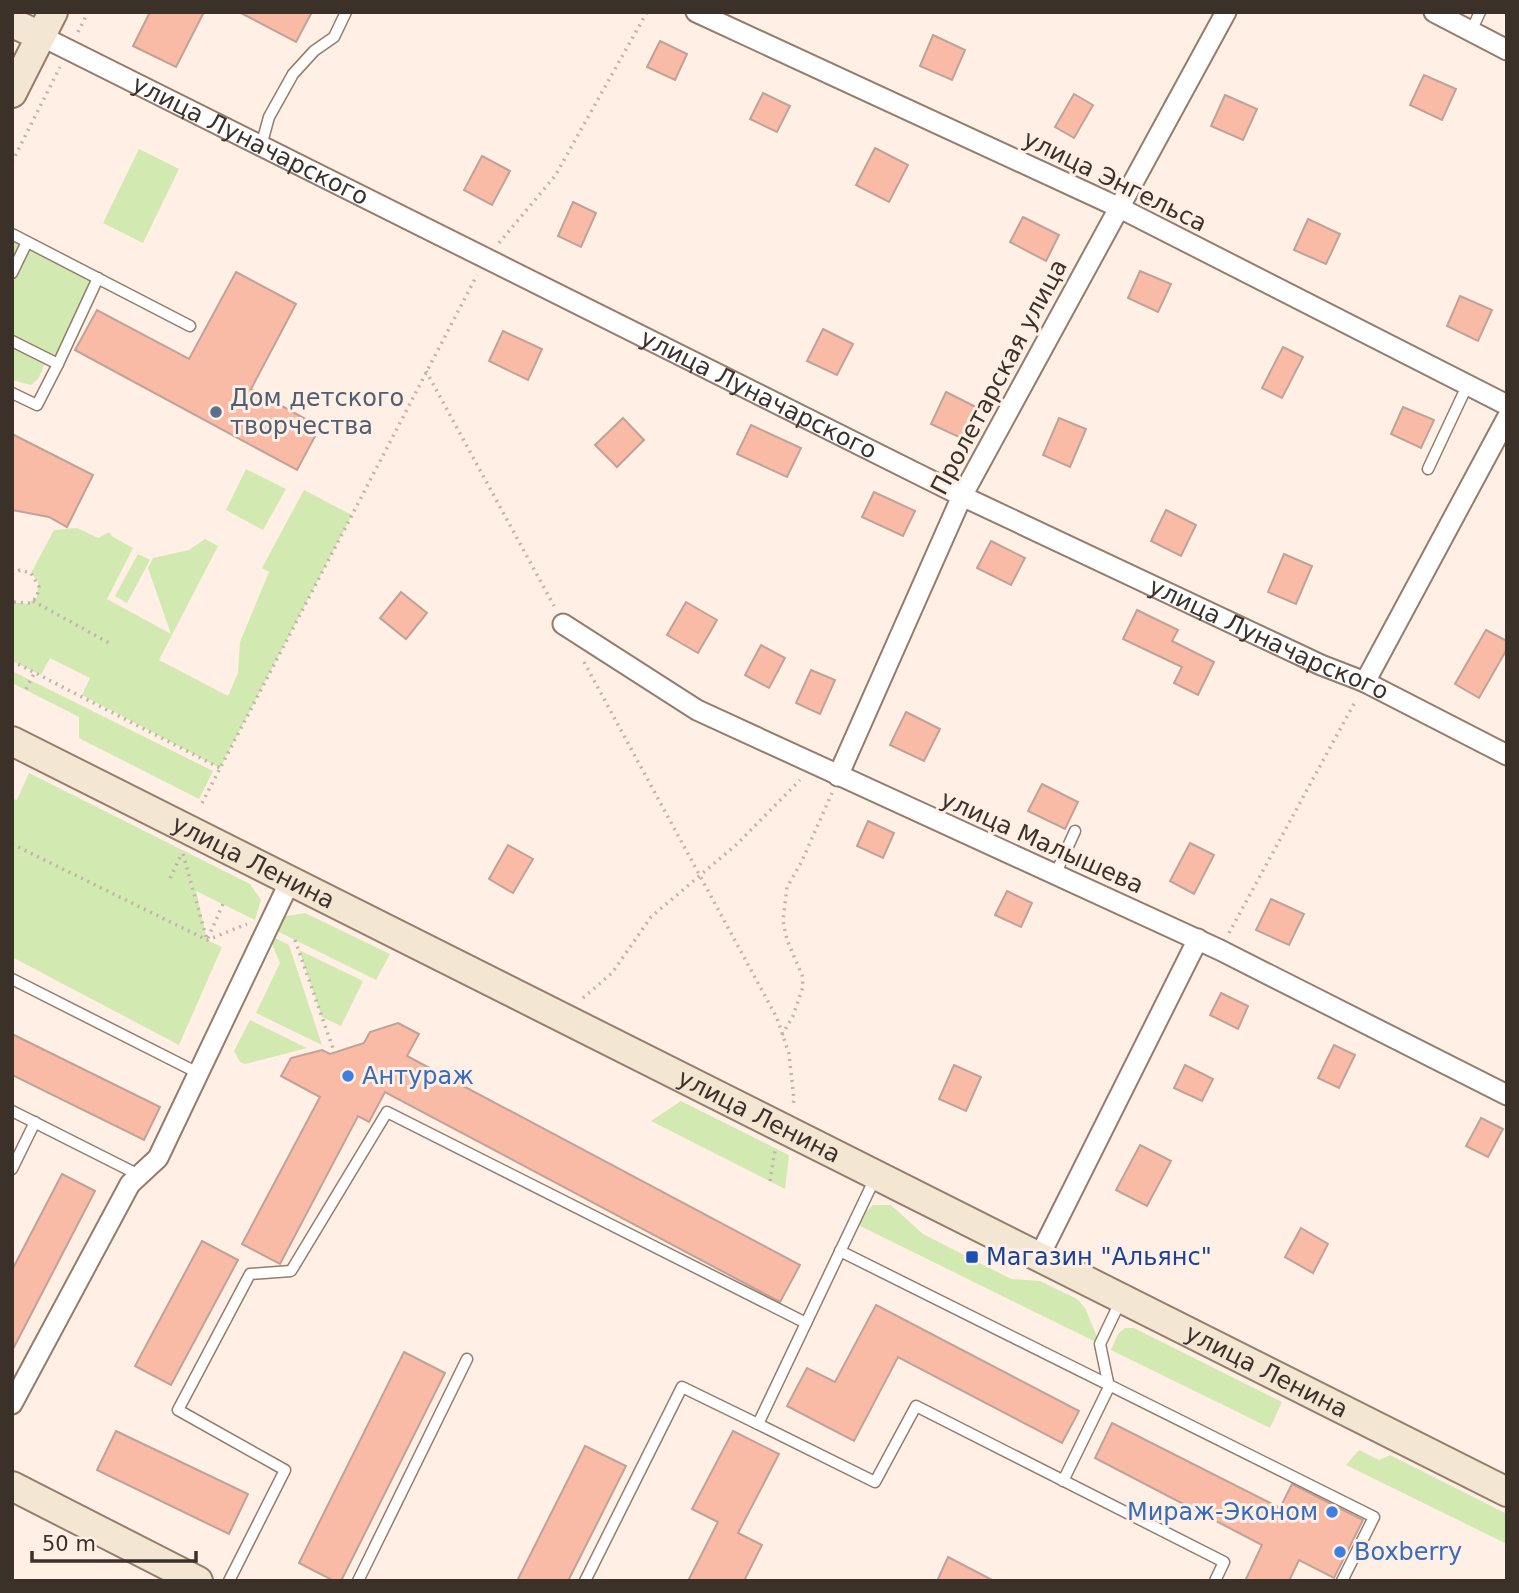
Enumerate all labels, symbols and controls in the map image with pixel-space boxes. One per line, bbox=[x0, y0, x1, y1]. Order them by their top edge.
street label: улица Луначарского bbox=[128, 70, 373, 211]
street label: улица Энгельса bbox=[1019, 124, 1211, 238]
street label: Пролетарская улица bbox=[925, 254, 1073, 500]
street label: улица Луначарского bbox=[636, 324, 881, 465]
place label: Дом детского творчества bbox=[230, 384, 404, 440]
marker: Дом детского творчества bbox=[208, 404, 224, 420]
street label: улица Луначарского bbox=[1145, 572, 1393, 706]
street label: улица Малышева bbox=[936, 785, 1148, 899]
street label: улица Ленина bbox=[167, 810, 339, 915]
place label: Антураж bbox=[362, 1062, 474, 1090]
street label: улица Ленина bbox=[673, 1064, 845, 1169]
marker: Антураж bbox=[340, 1068, 356, 1084]
place label: Магазин "Альянс" bbox=[986, 1243, 1212, 1271]
marker: Магазин "Альянс" bbox=[964, 1249, 980, 1265]
street label: улица Ленина bbox=[1181, 1319, 1353, 1424]
place label: Мираж-Эконом bbox=[1127, 1498, 1318, 1526]
marker: Мираж-Эконом bbox=[1324, 1504, 1340, 1520]
scale bar bbox=[32, 1520, 196, 1564]
text: 50 m bbox=[42, 1532, 96, 1556]
place label: Boxberry bbox=[1354, 1538, 1462, 1566]
marker: Boxberry bbox=[1332, 1544, 1348, 1560]

